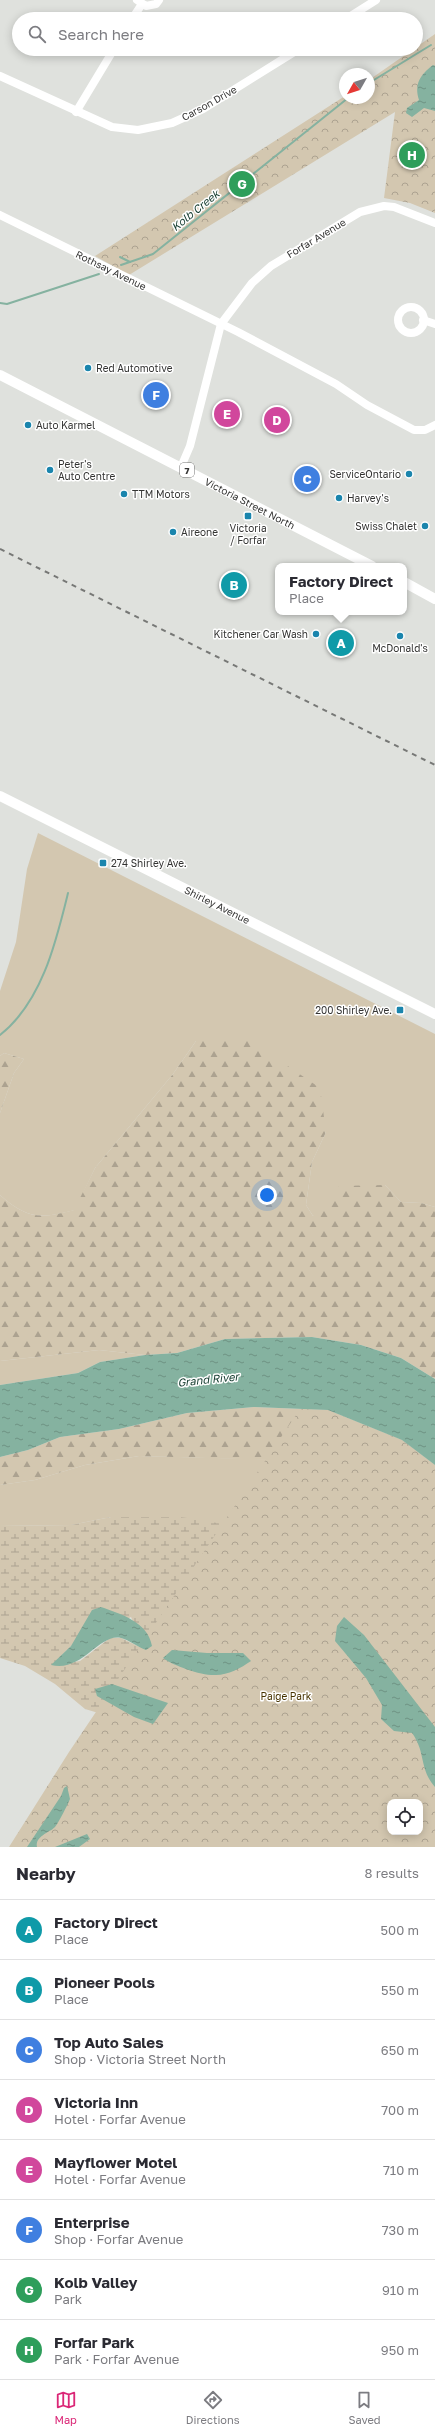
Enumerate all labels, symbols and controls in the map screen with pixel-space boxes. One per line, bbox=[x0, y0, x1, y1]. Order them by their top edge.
search box bbox=[12, 12, 423, 56]
icon: search bbox=[26, 23, 48, 45]
text: Search here bbox=[58, 25, 144, 43]
north arrow bbox=[339, 68, 375, 104]
street label: Carson Drive bbox=[179, 83, 239, 123]
pin: H bbox=[399, 140, 425, 170]
pin: G bbox=[229, 169, 255, 199]
water label: Kolb Creek bbox=[169, 186, 223, 233]
street label: Forfar Avenue bbox=[284, 216, 348, 260]
street label: Rothsay Avenue bbox=[74, 248, 148, 292]
place label: Red Automotive bbox=[96, 362, 173, 374]
marker: Red Automotive bbox=[83, 363, 93, 373]
pin: F bbox=[143, 380, 169, 410]
pin: E bbox=[214, 399, 240, 429]
pin: D bbox=[264, 405, 290, 435]
place label: Auto Karmel bbox=[36, 419, 95, 431]
marker: Auto Karmel bbox=[23, 420, 33, 430]
place label: Peter's Auto Centre bbox=[58, 458, 115, 482]
road number: 7 bbox=[180, 463, 194, 477]
pin: C bbox=[294, 464, 320, 494]
marker: Peter's Auto Centre bbox=[45, 465, 55, 475]
place label: ServiceOntario bbox=[329, 468, 401, 480]
marker: ServiceOntario bbox=[404, 469, 414, 479]
street label: Victoria Street North bbox=[203, 475, 297, 531]
place label: TTM Motors bbox=[132, 488, 190, 500]
marker: TTM Motors bbox=[119, 489, 129, 499]
place label: Harvey's bbox=[347, 492, 389, 504]
marker: Harvey's bbox=[334, 493, 344, 503]
marker: Victoria / Forfar bbox=[243, 511, 253, 521]
place label: Swiss Chalet bbox=[355, 520, 417, 532]
marker: Swiss Chalet bbox=[420, 521, 430, 531]
place label: Victoria / Forfar bbox=[229, 522, 267, 546]
place label: Aireone bbox=[181, 526, 218, 538]
marker: Aireone bbox=[168, 527, 178, 537]
popup bbox=[275, 563, 407, 615]
pin: B bbox=[221, 570, 247, 600]
text: Factory Direct bbox=[289, 572, 393, 590]
text: Place bbox=[289, 590, 324, 606]
place label: Kitchener Car Wash bbox=[214, 628, 308, 640]
pin: A bbox=[328, 628, 354, 658]
marker: Kitchener Car Wash bbox=[311, 629, 321, 639]
marker: McDonald's bbox=[395, 631, 405, 641]
place label: McDonald's bbox=[372, 642, 428, 654]
place label: 274 Shirley Ave. bbox=[111, 857, 187, 869]
marker: 274 Shirley Ave. bbox=[98, 858, 108, 868]
street label: Shirley Avenue bbox=[183, 884, 252, 926]
place label: 200 Shirley Ave. bbox=[315, 1004, 392, 1016]
marker: 200 Shirley Ave. bbox=[395, 1005, 405, 1015]
your location bbox=[257, 1185, 277, 1205]
water label: Grand River bbox=[177, 1369, 241, 1389]
park label: Paige Park bbox=[261, 1690, 312, 1702]
map controls bbox=[387, 1799, 423, 1835]
button: locate bbox=[387, 1799, 423, 1835]
text: Nearby bbox=[16, 1863, 76, 1884]
text: 8 results bbox=[365, 1865, 419, 1881]
text: Factory Direct bbox=[54, 1913, 158, 1931]
text: A bbox=[24, 1922, 34, 1938]
text: 500 m bbox=[381, 1922, 419, 1938]
text: Place bbox=[54, 1931, 89, 1947]
text: Pioneer Pools bbox=[54, 1973, 155, 1991]
text: B bbox=[24, 1982, 34, 1998]
text: 550 m bbox=[381, 1982, 419, 1998]
text: Place bbox=[54, 1991, 89, 2007]
text: Top Auto Sales bbox=[54, 2033, 164, 2051]
text: C bbox=[24, 2042, 34, 2058]
text: 650 m bbox=[381, 2042, 419, 2058]
text: Shop · Victoria Street North bbox=[54, 2051, 226, 2067]
text: Victoria Inn bbox=[54, 2093, 138, 2111]
text: D bbox=[24, 2102, 34, 2118]
text: 700 m bbox=[381, 2102, 419, 2118]
text: Hotel · Forfar Avenue bbox=[54, 2111, 186, 2127]
text: Mayflower Motel bbox=[54, 2153, 177, 2171]
text: E bbox=[25, 2162, 33, 2178]
text: 710 m bbox=[383, 2162, 419, 2178]
text: Hotel · Forfar Avenue bbox=[54, 2171, 186, 2187]
text: Enterprise bbox=[54, 2213, 130, 2231]
text: F bbox=[25, 2222, 33, 2238]
text: 730 m bbox=[382, 2222, 419, 2238]
text: Shop · Forfar Avenue bbox=[54, 2231, 183, 2247]
text: Kolb Valley bbox=[54, 2273, 137, 2291]
text: G bbox=[24, 2282, 34, 2298]
text: 910 m bbox=[382, 2282, 419, 2298]
text: Park bbox=[54, 2291, 82, 2307]
text: Forfar Park bbox=[54, 2333, 134, 2351]
text: H bbox=[24, 2342, 34, 2358]
text: 950 m bbox=[381, 2342, 419, 2358]
text: Park · Forfar Avenue bbox=[54, 2351, 179, 2367]
tab: Map bbox=[54, 2389, 77, 2426]
tab: Directions bbox=[186, 2389, 240, 2426]
tab: Saved bbox=[348, 2389, 381, 2426]

